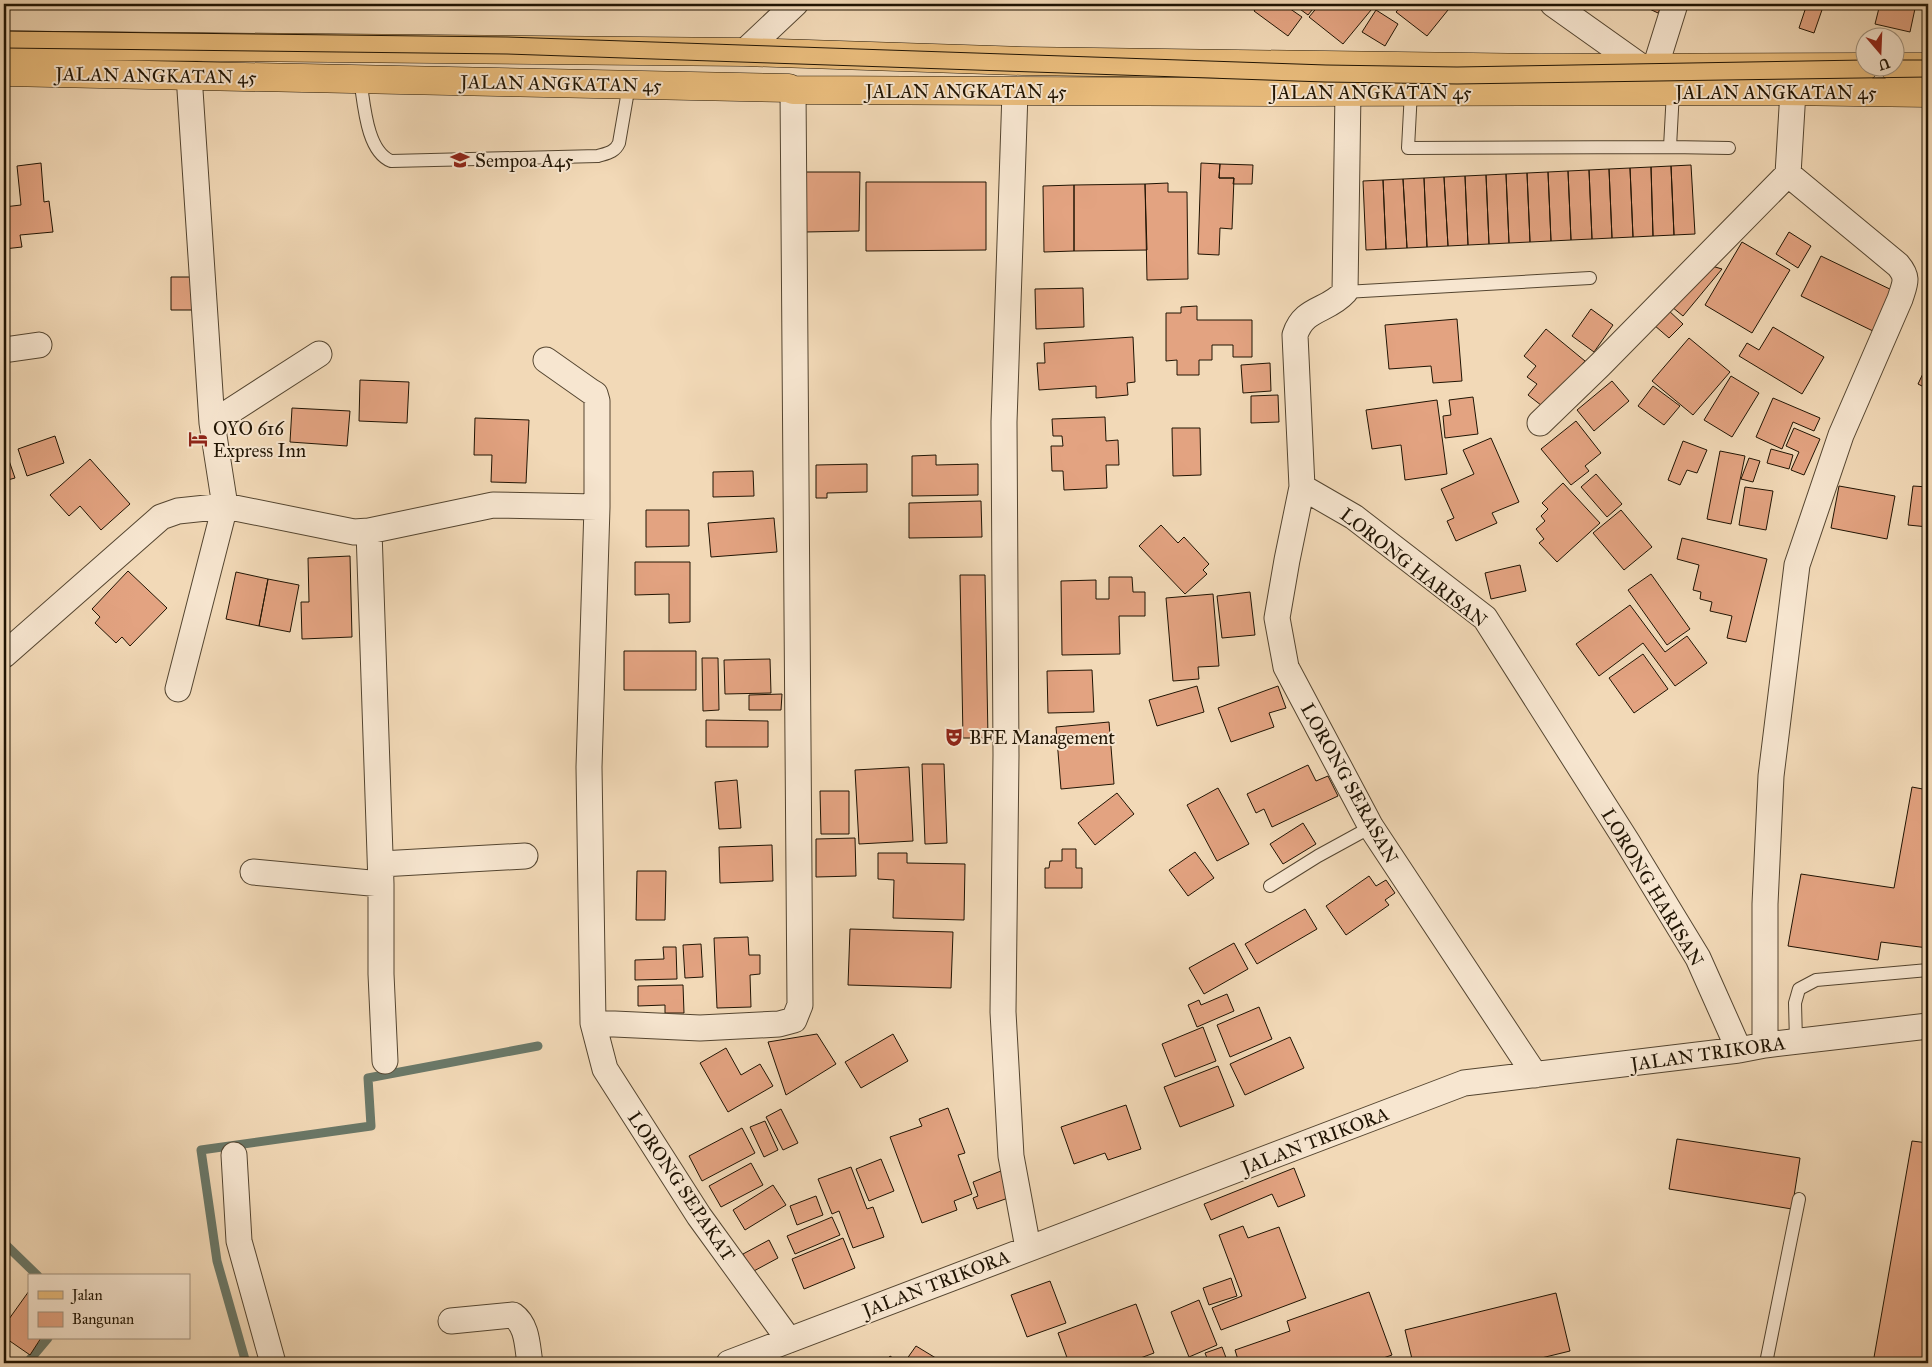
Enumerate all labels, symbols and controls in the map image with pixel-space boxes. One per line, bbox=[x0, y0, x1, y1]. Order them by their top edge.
north arrow bbox=[1854, 28, 1904, 78]
text: U bbox=[1875, 54, 1892, 74]
street label: JALAN ANGKATAN 45 bbox=[53, 62, 257, 90]
street label: JALAN ANGKATAN 45 bbox=[458, 70, 662, 98]
street label: JALAN ANGKATAN 45 bbox=[863, 80, 1067, 104]
street label: JALAN ANGKATAN 45 bbox=[1268, 81, 1472, 105]
street label: JALAN ANGKATAN 45 bbox=[1673, 81, 1877, 105]
school or university icon: Sempoa A45 bbox=[449, 149, 471, 171]
place label: Sempoa A45 bbox=[475, 149, 574, 172]
place label: OYO 616 Express Inn bbox=[213, 417, 306, 462]
hotel icon: OYO 616 Express Inn bbox=[187, 428, 209, 450]
street label: LORONG HARISAN bbox=[1336, 503, 1492, 632]
street label: LORONG SERASAN bbox=[1296, 699, 1403, 868]
theatre icon: BFE Management bbox=[943, 726, 965, 748]
place label: BFE Management bbox=[969, 726, 1115, 750]
street label: LORONG HARISAN bbox=[1596, 804, 1709, 970]
street label: JALAN TRIKORA bbox=[1627, 1031, 1787, 1077]
street label: JALAN TRIKORA bbox=[1236, 1102, 1393, 1181]
street label: LORONG SEPAKAT bbox=[623, 1107, 740, 1266]
street label: JALAN TRIKORA bbox=[857, 1245, 1014, 1324]
legend bbox=[28, 1274, 190, 1340]
text: Jalan bbox=[70, 1286, 103, 1305]
text: Bangunan bbox=[72, 1310, 134, 1328]

